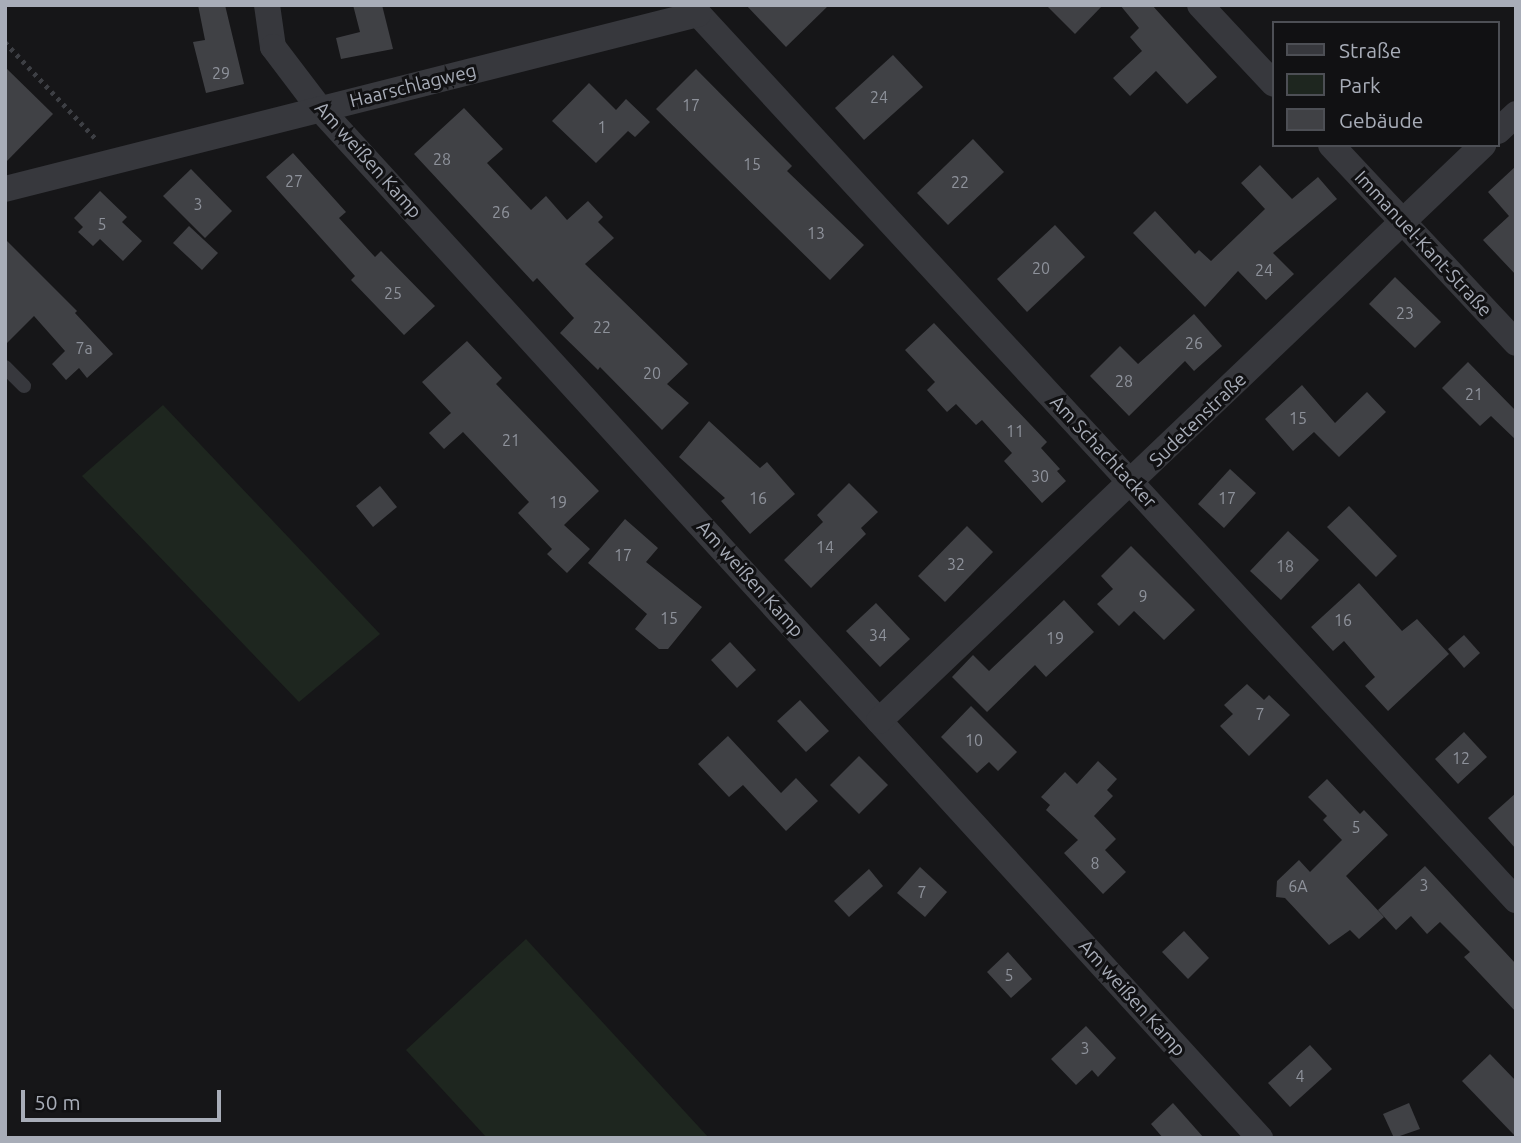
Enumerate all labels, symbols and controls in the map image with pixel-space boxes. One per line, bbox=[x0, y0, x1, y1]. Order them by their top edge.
legend bbox=[1272, 21, 1500, 147]
text: Straße bbox=[1339, 38, 1401, 62]
street label: Haarschlagweg bbox=[347, 59, 479, 113]
house number: 29 bbox=[212, 63, 230, 83]
text: Park bbox=[1339, 73, 1381, 97]
house number: 24 bbox=[870, 87, 888, 107]
house number: 17 bbox=[682, 95, 700, 115]
street label: Am weißen Kamp bbox=[310, 97, 426, 223]
text: Gebäude bbox=[1339, 108, 1423, 132]
house number: 1 bbox=[597, 117, 607, 137]
house number: 28 bbox=[433, 149, 451, 169]
house number: 15 bbox=[743, 154, 761, 174]
street label: Immanuel-Kant-Straße bbox=[1350, 166, 1496, 322]
house number: 27 bbox=[285, 171, 303, 191]
house number: 22 bbox=[951, 172, 969, 192]
house number: 3 bbox=[193, 194, 203, 214]
house number: 26 bbox=[492, 202, 510, 222]
house number: 5 bbox=[97, 214, 107, 234]
house number: 13 bbox=[807, 223, 825, 243]
house number: 20 bbox=[1032, 258, 1050, 278]
house number: 24 bbox=[1255, 260, 1273, 280]
house number: 25 bbox=[384, 283, 402, 303]
house number: 23 bbox=[1396, 303, 1414, 323]
house number: 22 bbox=[593, 317, 611, 337]
house number: 26 bbox=[1185, 333, 1203, 353]
house number: 7a bbox=[75, 338, 93, 358]
house number: 20 bbox=[643, 363, 661, 383]
street label: Sudetenstraße bbox=[1145, 368, 1251, 472]
house number: 28 bbox=[1115, 371, 1133, 391]
house number: 21 bbox=[1465, 384, 1483, 404]
street label: Am Schachtacker bbox=[1045, 391, 1161, 513]
house number: 15 bbox=[1289, 408, 1307, 428]
house number: 11 bbox=[1006, 421, 1024, 441]
house number: 21 bbox=[502, 430, 520, 450]
house number: 30 bbox=[1031, 466, 1049, 486]
house number: 16 bbox=[749, 488, 767, 508]
house number: 17 bbox=[1218, 488, 1236, 508]
house number: 19 bbox=[549, 492, 567, 512]
street label: Am weißen Kamp bbox=[692, 516, 808, 642]
house number: 14 bbox=[816, 537, 834, 557]
house number: 17 bbox=[614, 545, 632, 565]
house number: 32 bbox=[947, 554, 965, 574]
house number: 18 bbox=[1276, 556, 1294, 576]
house number: 9 bbox=[1138, 586, 1148, 606]
house number: 15 bbox=[660, 608, 678, 628]
house number: 16 bbox=[1334, 610, 1352, 630]
house number: 34 bbox=[869, 625, 887, 645]
house number: 19 bbox=[1046, 628, 1064, 648]
house number: 7 bbox=[1255, 704, 1265, 724]
house number: 10 bbox=[965, 730, 983, 750]
house number: 12 bbox=[1452, 748, 1470, 768]
house number: 5 bbox=[1351, 817, 1361, 837]
house number: 8 bbox=[1090, 853, 1100, 873]
house number: 3 bbox=[1419, 875, 1429, 895]
house number: 6A bbox=[1288, 876, 1308, 896]
house number: 7 bbox=[917, 882, 927, 902]
street label: Am weißen Kamp bbox=[1074, 935, 1190, 1061]
house number: 5 bbox=[1004, 965, 1014, 985]
house number: 3 bbox=[1080, 1038, 1090, 1058]
house number: 4 bbox=[1295, 1066, 1305, 1086]
scale bar bbox=[24, 1076, 224, 1120]
text: 50 m bbox=[34, 1090, 81, 1114]

